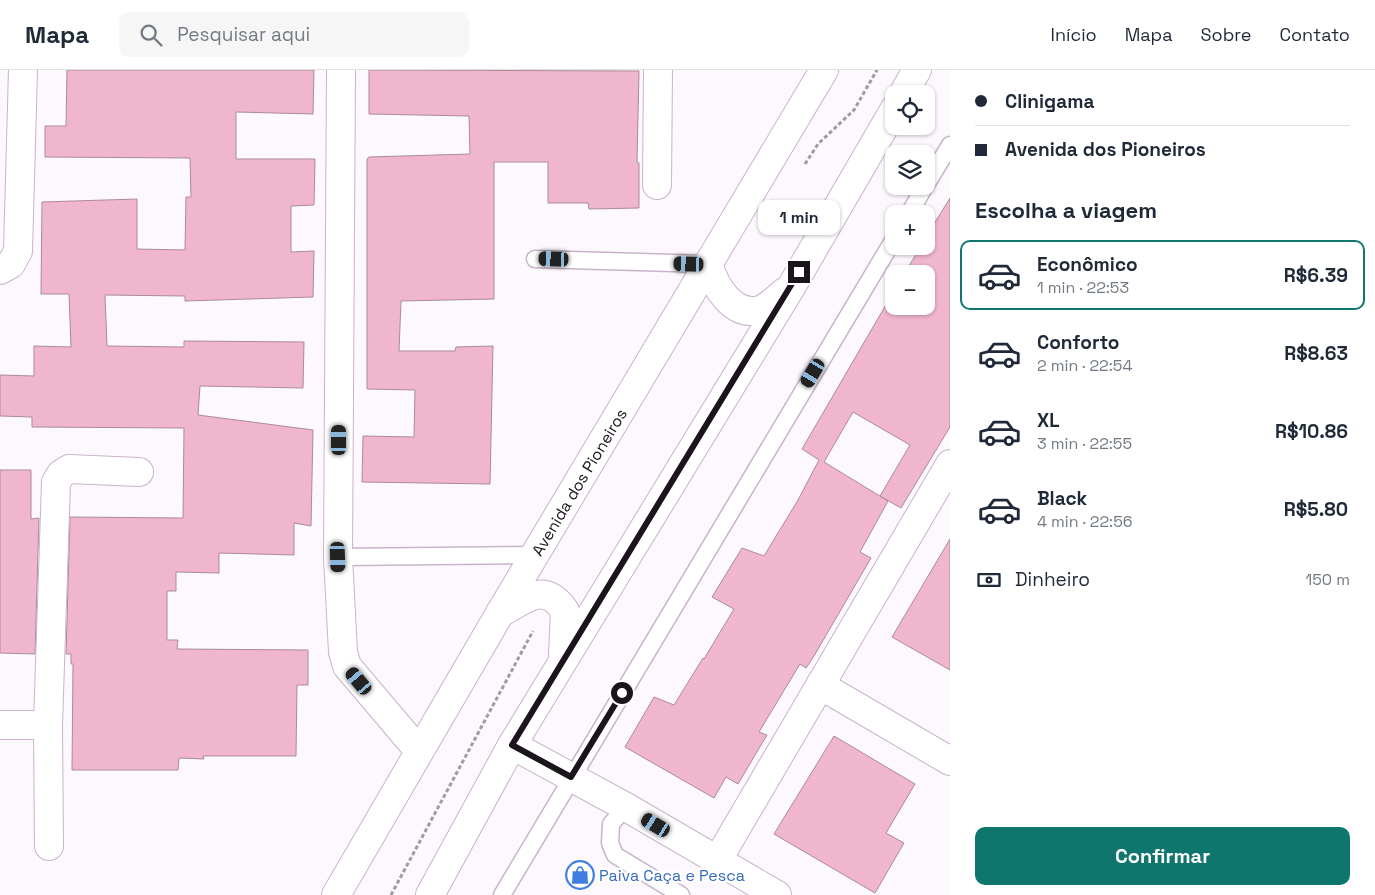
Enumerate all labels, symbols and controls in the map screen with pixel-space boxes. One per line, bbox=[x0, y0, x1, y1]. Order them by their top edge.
search box bbox=[119, 12, 469, 57]
text: Mapa bbox=[25, 19, 89, 50]
icon: search bbox=[137, 21, 165, 49]
text: Pesquisar aqui bbox=[177, 22, 310, 47]
text: Início bbox=[1051, 23, 1097, 46]
text: Mapa bbox=[1125, 23, 1173, 46]
text: Sobre bbox=[1201, 23, 1251, 46]
text: Contato bbox=[1279, 23, 1350, 46]
map controls bbox=[885, 85, 935, 315]
button: locate bbox=[885, 85, 935, 135]
text: Clinigama bbox=[1005, 89, 1094, 114]
text: Avenida dos Pioneiros bbox=[1005, 137, 1206, 162]
button: layers bbox=[885, 145, 935, 195]
text: Escolha a viagem bbox=[975, 196, 1157, 224]
callout: 1 min bbox=[758, 200, 840, 234]
button: + bbox=[885, 205, 935, 255]
text: 1 min bbox=[779, 207, 819, 228]
car bbox=[538, 251, 569, 267]
text: Econômico bbox=[1037, 252, 1138, 277]
icon: car bbox=[977, 253, 1022, 298]
car bbox=[673, 256, 704, 272]
route end bbox=[788, 261, 810, 283]
text: R$6.39 bbox=[1284, 263, 1348, 288]
button: − bbox=[885, 265, 935, 315]
text: 1 min · 22:53 bbox=[1037, 277, 1129, 298]
text: Conforto bbox=[1037, 330, 1119, 355]
icon: car bbox=[977, 331, 1022, 376]
text: R$8.63 bbox=[1284, 341, 1348, 366]
text: 2 min · 22:54 bbox=[1037, 355, 1132, 376]
car bbox=[798, 356, 827, 390]
street label: Avenida dos Pioneiros bbox=[527, 405, 632, 560]
text: XL bbox=[1037, 408, 1060, 433]
icon: car bbox=[977, 409, 1022, 454]
text: R$10.86 bbox=[1275, 419, 1348, 444]
car bbox=[331, 425, 346, 455]
text: 3 min · 22:55 bbox=[1037, 433, 1132, 454]
text: Black bbox=[1037, 486, 1087, 511]
icon: car bbox=[977, 487, 1022, 532]
text: R$5.80 bbox=[1284, 497, 1348, 522]
text: 4 min · 22:56 bbox=[1037, 511, 1133, 532]
car bbox=[329, 542, 346, 572]
icon: cash bbox=[975, 566, 1003, 594]
text: Dinheiro bbox=[1015, 567, 1090, 592]
text: 150 m bbox=[1306, 569, 1350, 590]
car bbox=[343, 665, 374, 697]
route start bbox=[611, 682, 633, 704]
car bbox=[639, 811, 672, 839]
button: Confirmar bbox=[975, 827, 1350, 885]
shop icon: Paiva Caça e Pesca bbox=[565, 860, 595, 890]
place label: Paiva Caça e Pesca bbox=[599, 865, 745, 886]

